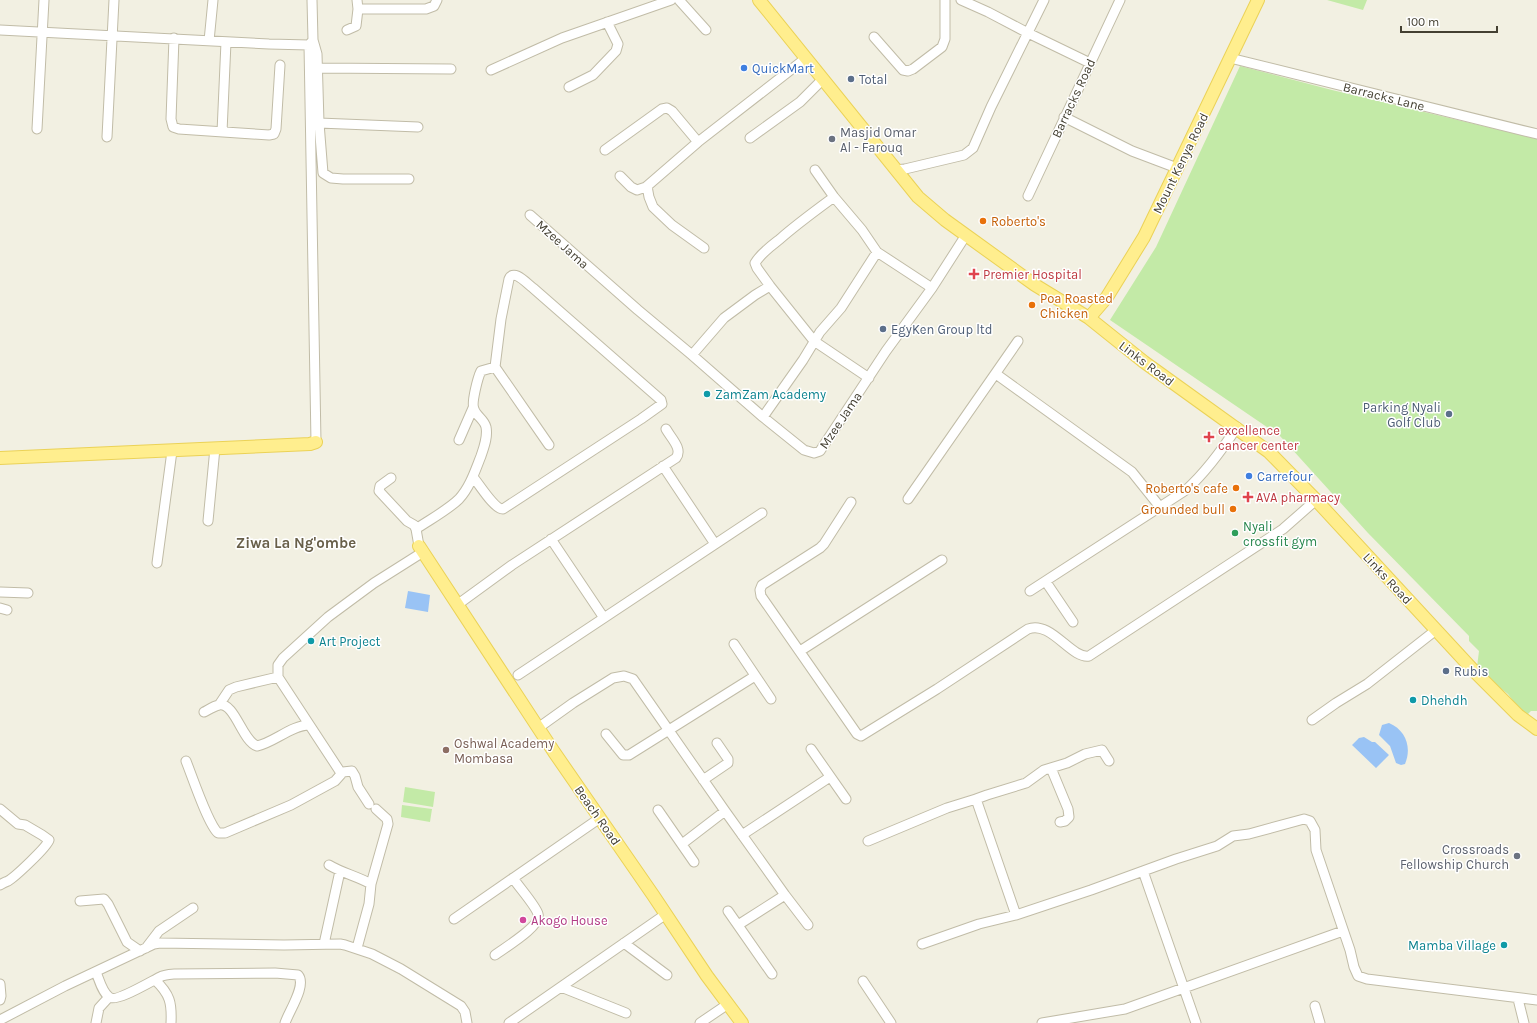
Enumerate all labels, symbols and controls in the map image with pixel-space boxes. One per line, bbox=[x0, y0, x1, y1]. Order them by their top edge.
scale bar bbox=[1401, 8, 1497, 34]
text: 100 m bbox=[1407, 15, 1439, 29]
street label: Barracks Road bbox=[1049, 56, 1098, 140]
place label: QuickMart bbox=[752, 61, 814, 76]
marker: QuickMart bbox=[739, 63, 749, 73]
place label: Total bbox=[859, 72, 887, 87]
marker: Total bbox=[846, 74, 856, 84]
street label: Barracks Lane bbox=[1342, 79, 1427, 114]
street label: Mount Kenya Road bbox=[1149, 110, 1211, 216]
place label: Masjid Omar Al - Farouq bbox=[840, 125, 916, 156]
marker: Masjid Omar Al - Farouq bbox=[827, 134, 837, 144]
place label: Roberto's bbox=[991, 214, 1046, 229]
marker: Roberto's bbox=[978, 216, 988, 226]
street label: Mzee Jama bbox=[533, 217, 592, 272]
place label: Premier Hospital bbox=[983, 267, 1082, 282]
marker: Premier Hospital bbox=[968, 268, 980, 280]
place label: Poa Roasted Chicken bbox=[1040, 291, 1113, 321]
marker: Poa Roasted Chicken bbox=[1027, 300, 1037, 310]
place label: EgyKen Group ltd bbox=[891, 322, 992, 337]
marker: EgyKen Group ltd bbox=[878, 324, 888, 334]
street label: Links Road bbox=[1116, 338, 1177, 389]
place label: ZamZam Academy bbox=[715, 387, 826, 402]
marker: ZamZam Academy bbox=[702, 389, 712, 399]
street label: Mzee Jama bbox=[816, 389, 865, 452]
place label: Parking Nyali Golf Club bbox=[1363, 400, 1441, 430]
marker: Parking Nyali Golf Club bbox=[1444, 409, 1454, 419]
place label: excellence cancer center bbox=[1218, 423, 1299, 453]
marker: excellence cancer center bbox=[1203, 431, 1215, 443]
place label: Carrefour bbox=[1257, 469, 1313, 484]
marker: Carrefour bbox=[1244, 471, 1254, 481]
place label: Roberto's cafe bbox=[1145, 481, 1228, 496]
marker: Roberto's cafe bbox=[1231, 483, 1241, 493]
place label: AVA pharmacy bbox=[1256, 490, 1340, 505]
marker: AVA pharmacy bbox=[1243, 492, 1253, 502]
place label: Grounded bull bbox=[1141, 502, 1225, 517]
marker: Grounded bull bbox=[1228, 504, 1238, 514]
place label: Nyali crossfit gym bbox=[1243, 519, 1317, 549]
marker: Nyali crossfit gym bbox=[1230, 528, 1240, 538]
district label: Ziwa La Ng'ombe bbox=[236, 534, 356, 552]
street label: Links Road bbox=[1360, 549, 1415, 607]
place label: Art Project bbox=[319, 634, 381, 649]
marker: Art Project bbox=[306, 636, 316, 646]
place label: Rubis bbox=[1454, 664, 1488, 679]
marker: Rubis bbox=[1441, 666, 1451, 676]
place label: Dhehdh bbox=[1421, 693, 1468, 708]
marker: Dhehdh bbox=[1408, 695, 1418, 705]
place label: Oshwal Academy Mombasa bbox=[454, 736, 554, 766]
marker: Oshwal Academy Mombasa bbox=[441, 745, 451, 755]
street label: Beach Road bbox=[572, 783, 624, 848]
place label: Crossroads Fellowship Church bbox=[1400, 842, 1509, 872]
marker: Crossroads Fellowship Church bbox=[1512, 851, 1522, 861]
place label: Akogo House bbox=[531, 913, 608, 928]
marker: Akogo House bbox=[518, 915, 528, 925]
place label: Mamba Village bbox=[1408, 938, 1496, 953]
marker: Mamba Village bbox=[1499, 940, 1509, 950]

